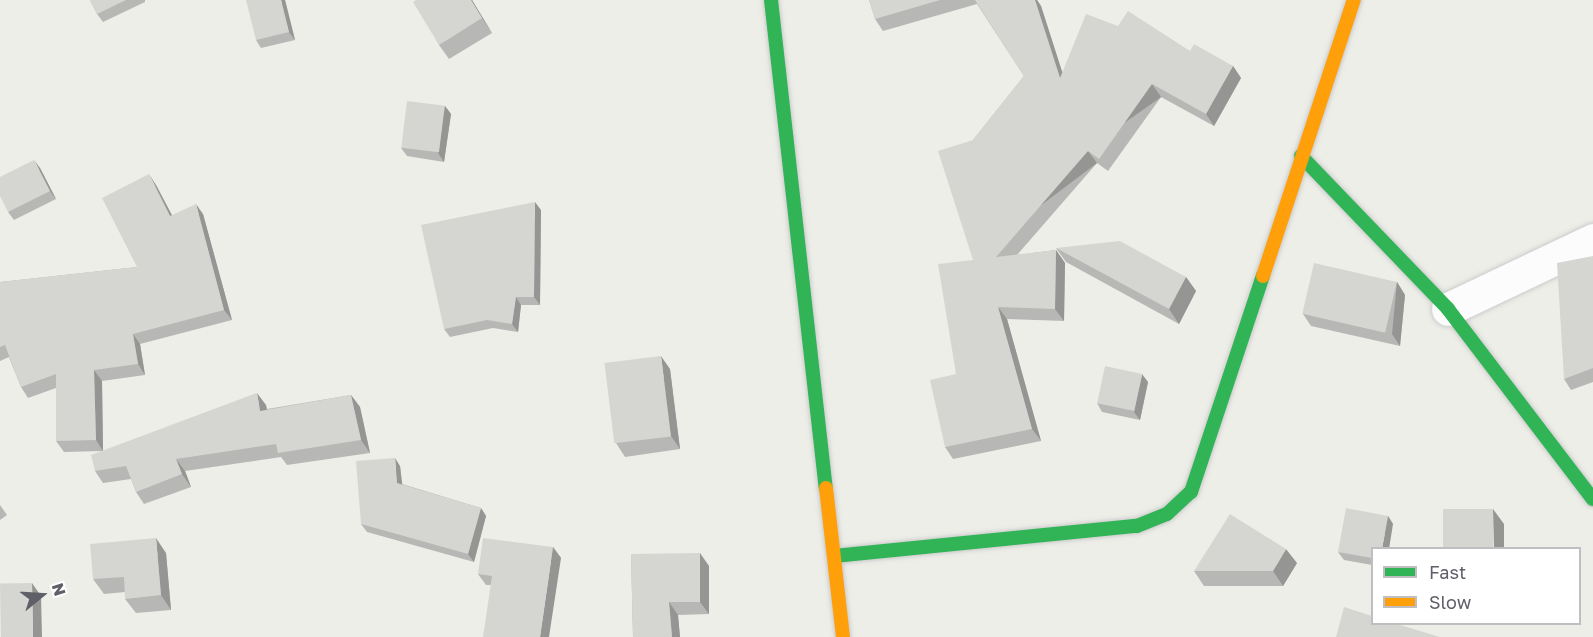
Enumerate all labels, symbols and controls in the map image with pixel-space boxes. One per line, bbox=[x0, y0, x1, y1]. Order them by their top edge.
legend bbox=[1371, 547, 1581, 625]
text: Fast bbox=[1429, 561, 1466, 583]
north arrow bbox=[12, 565, 72, 625]
text: N bbox=[48, 581, 71, 598]
text: Slow bbox=[1429, 591, 1471, 613]

